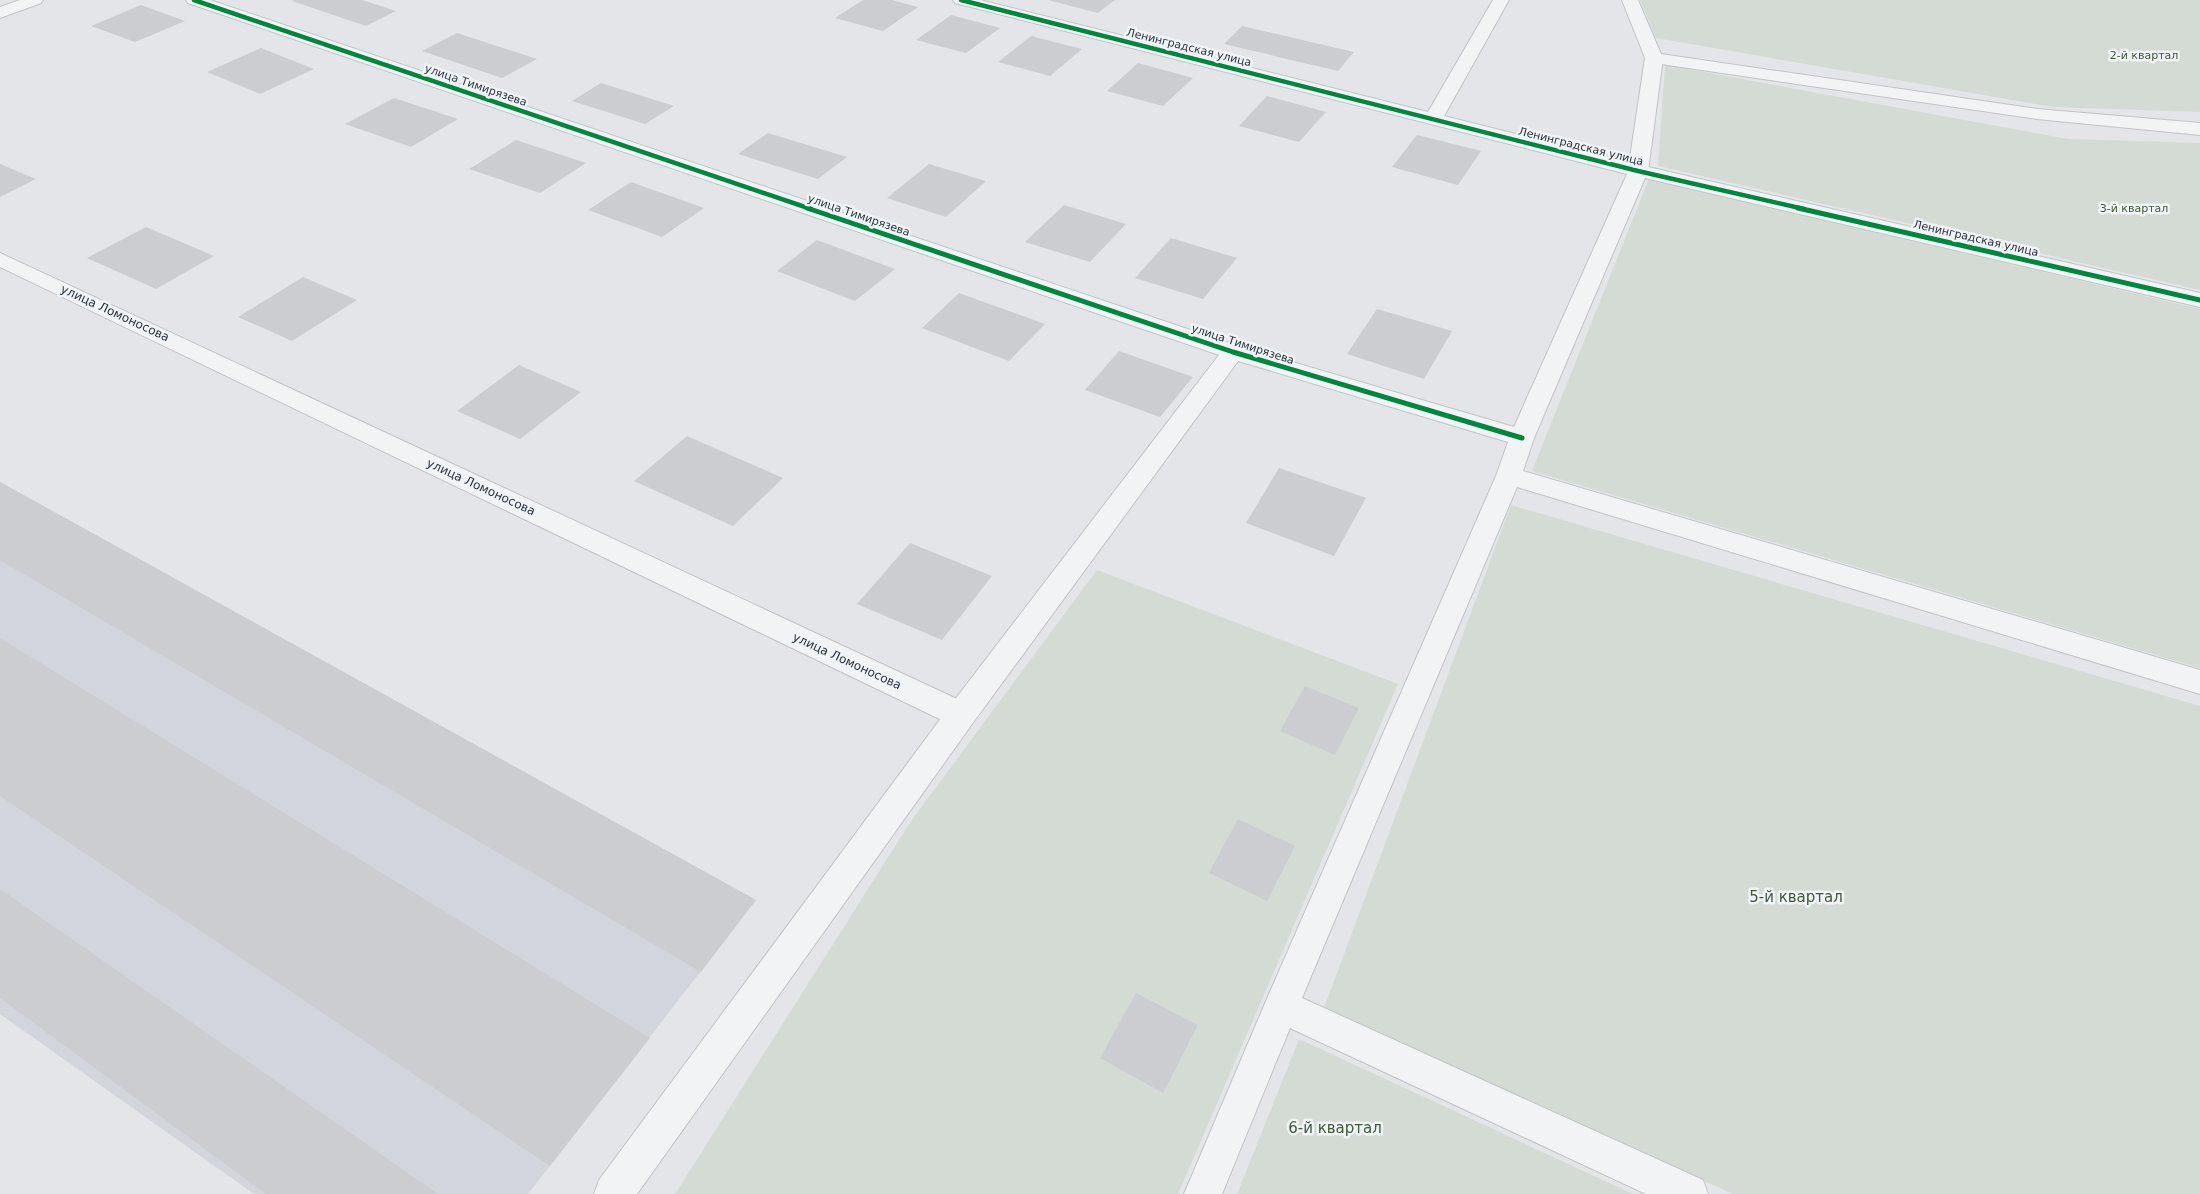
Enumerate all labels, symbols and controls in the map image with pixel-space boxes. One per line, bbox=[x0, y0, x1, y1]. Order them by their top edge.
street label: Ленинградская улица bbox=[1125, 26, 1253, 69]
park label: 2-й квартал bbox=[2110, 49, 2178, 62]
street label: улица Тимирязева bbox=[423, 62, 529, 109]
street label: Ленинградская улица bbox=[1517, 125, 1645, 168]
street label: улица Тимирязева bbox=[806, 192, 912, 239]
park label: 3-й квартал bbox=[2100, 202, 2168, 215]
street label: Ленинградская улица bbox=[1912, 218, 2040, 259]
street label: улица Ломоносова bbox=[58, 282, 172, 344]
street label: улица Тимирязева bbox=[1190, 322, 1296, 367]
street label: улица Ломоносова bbox=[424, 456, 538, 518]
street label: улица Ломоносова bbox=[790, 630, 904, 692]
park label: 5-й квартал bbox=[1749, 888, 1843, 906]
park label: 6-й квартал bbox=[1288, 1119, 1382, 1137]

